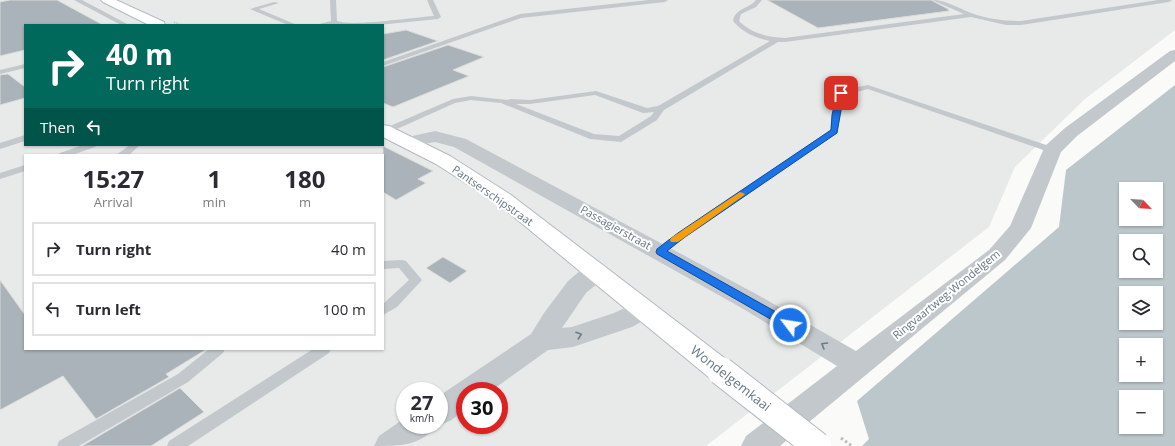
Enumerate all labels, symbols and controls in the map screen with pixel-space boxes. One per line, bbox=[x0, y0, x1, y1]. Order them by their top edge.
text: 40 m bbox=[106, 35, 173, 73]
icon: right bbox=[40, 40, 92, 92]
text: Turn right bbox=[106, 71, 189, 95]
pin bbox=[824, 76, 858, 110]
icon: arrive bbox=[830, 82, 852, 104]
icon: left bbox=[83, 116, 105, 138]
text: Then bbox=[40, 117, 75, 137]
street label: Pantserschipstraat bbox=[449, 161, 537, 229]
text: 15:27 bbox=[82, 162, 144, 195]
text: 1 bbox=[207, 162, 221, 195]
text: 180 bbox=[284, 162, 326, 195]
north arrow bbox=[1119, 182, 1163, 226]
map controls bbox=[1119, 182, 1163, 434]
text: Arrival bbox=[94, 193, 133, 211]
text: min bbox=[203, 193, 226, 211]
text: m bbox=[299, 193, 311, 211]
street label: Passagierstraat bbox=[578, 201, 654, 253]
button: search bbox=[1119, 234, 1163, 278]
icon: right bbox=[42, 238, 64, 260]
text: Turn right bbox=[76, 239, 151, 259]
text: 40 m bbox=[331, 239, 366, 259]
street label: Ringvaartweg-Wondelgem bbox=[889, 246, 1003, 342]
button: layers bbox=[1119, 286, 1163, 330]
icon: left bbox=[42, 298, 64, 320]
text: Turn left bbox=[76, 299, 141, 319]
text: 100 m bbox=[322, 299, 366, 319]
position arrow bbox=[769, 304, 811, 346]
one-way arrow bbox=[576, 331, 583, 340]
button: + bbox=[1119, 338, 1163, 382]
street label: Wondelgemkaai bbox=[687, 341, 775, 415]
one-way arrow bbox=[821, 343, 828, 350]
speed limit sign: 30 bbox=[456, 382, 508, 434]
text: 27 bbox=[411, 389, 433, 416]
button: − bbox=[1119, 390, 1163, 434]
text: km/h bbox=[410, 411, 434, 425]

